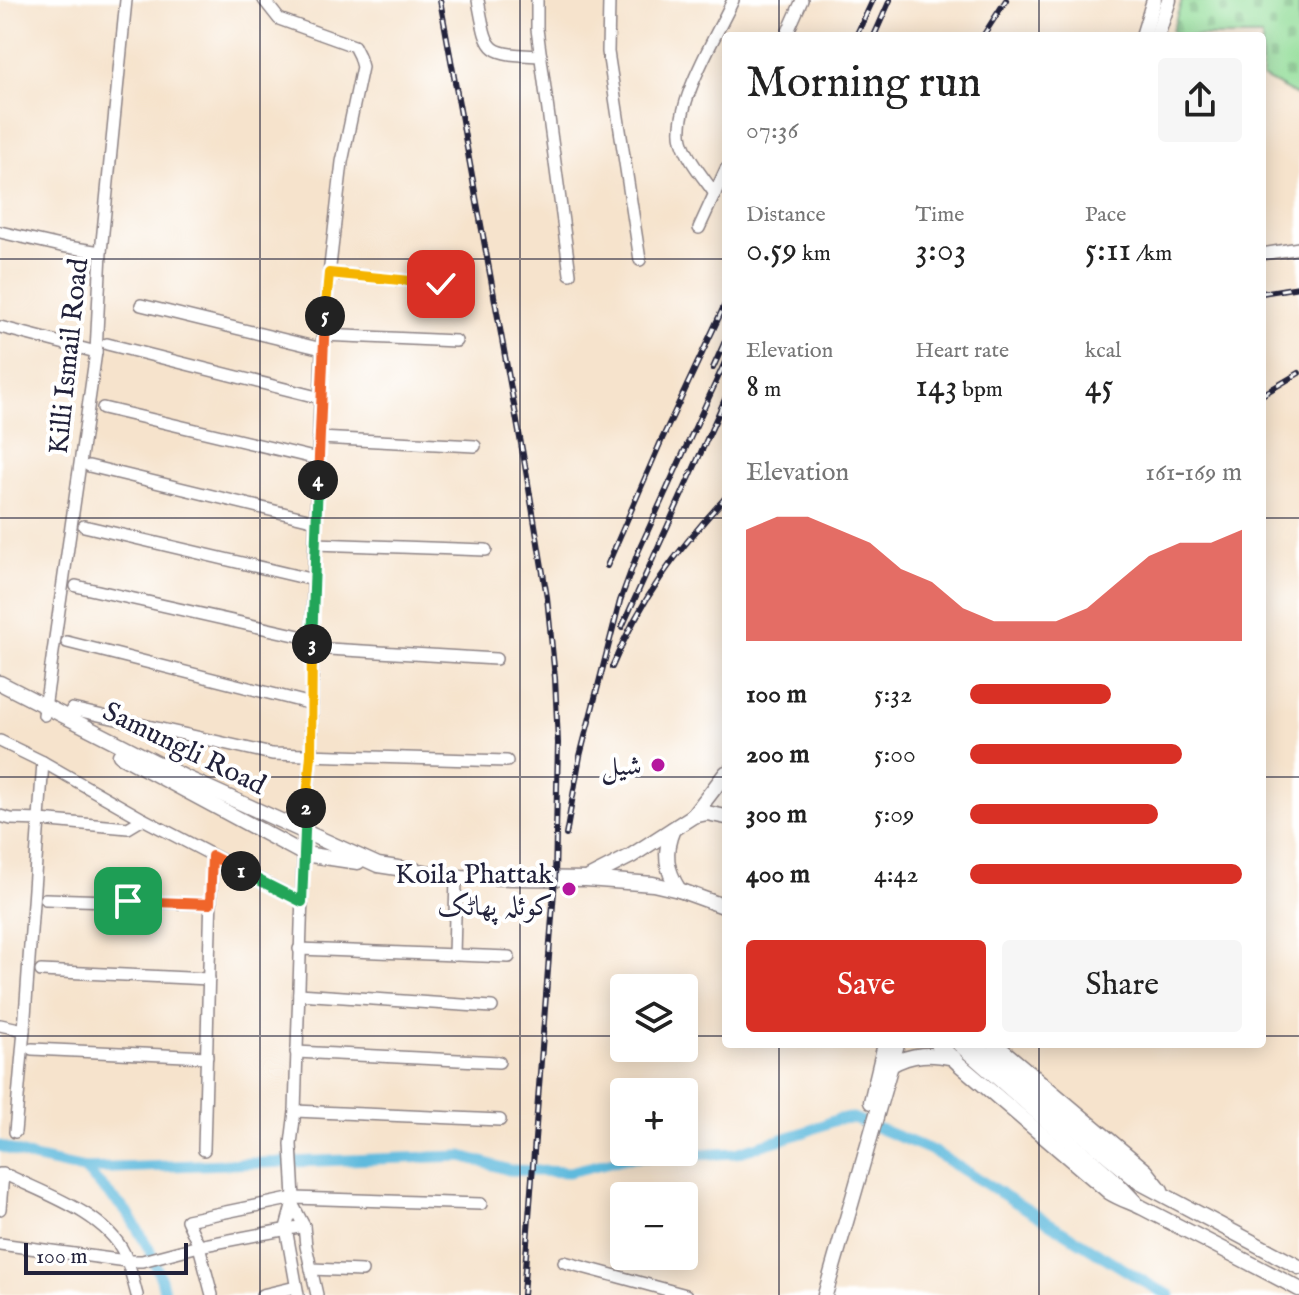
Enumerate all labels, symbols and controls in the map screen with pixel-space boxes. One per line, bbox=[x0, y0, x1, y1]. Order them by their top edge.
text: Morning run bbox=[746, 56, 981, 112]
button: share bbox=[1158, 58, 1242, 142]
text: 07:36 bbox=[746, 114, 798, 147]
text: Distance bbox=[746, 201, 826, 229]
text: Time bbox=[915, 201, 964, 229]
text: Pace bbox=[1085, 201, 1126, 229]
text: 0.59 bbox=[746, 229, 797, 272]
text: 3:03 bbox=[915, 229, 966, 272]
text: 5:11 bbox=[1085, 229, 1131, 272]
text: km bbox=[797, 240, 831, 268]
text: /km bbox=[1131, 240, 1172, 268]
pin bbox=[407, 250, 475, 318]
street label: Killi Ismail Road bbox=[42, 256, 97, 456]
icon: check bbox=[419, 262, 463, 306]
pin: 5 bbox=[305, 296, 345, 336]
text: 5 bbox=[321, 302, 329, 330]
text: Elevation bbox=[746, 337, 833, 365]
text: Heart rate bbox=[915, 337, 1009, 365]
text: kcal bbox=[1085, 337, 1121, 365]
text: 8 bbox=[746, 365, 759, 408]
text: 143 bbox=[915, 365, 957, 408]
text: 45 bbox=[1085, 365, 1114, 408]
text: m bbox=[759, 376, 781, 404]
text: bpm bbox=[957, 376, 1003, 404]
text: Elevation bbox=[746, 456, 849, 489]
text: 161–169 m bbox=[1145, 456, 1242, 489]
pin: 4 bbox=[298, 460, 338, 500]
text: 4 bbox=[313, 466, 323, 494]
pin: 3 bbox=[292, 624, 332, 664]
text: 3 bbox=[308, 630, 316, 658]
text: 100 m bbox=[746, 678, 807, 711]
text: 5:32 bbox=[874, 678, 912, 711]
street label: Samungli Road bbox=[97, 695, 271, 804]
text: 200 m bbox=[746, 738, 810, 771]
text: 5:00 bbox=[874, 738, 916, 771]
place label: شیل bbox=[601, 750, 642, 785]
marker: شیل bbox=[649, 756, 667, 774]
pin: 2 bbox=[286, 788, 326, 828]
text: 2 bbox=[301, 794, 311, 822]
text: 300 m bbox=[746, 798, 807, 831]
text: 5:09 bbox=[874, 798, 914, 831]
pin: 1 bbox=[221, 851, 261, 891]
text: 1 bbox=[237, 857, 245, 885]
place label: Koila Phattak کوئلہ پھاٹک bbox=[395, 858, 554, 926]
text: 400 m bbox=[746, 858, 810, 891]
text: 4:42 bbox=[874, 858, 919, 891]
pin bbox=[94, 867, 162, 935]
icon: arrive bbox=[106, 879, 150, 923]
marker: Koila Phattak کوئلہ پھاٹک bbox=[560, 880, 578, 898]
button: Save bbox=[746, 940, 986, 1032]
button: Share bbox=[1002, 940, 1242, 1032]
map controls bbox=[610, 974, 698, 1270]
button: layers bbox=[610, 974, 698, 1062]
button: + bbox=[610, 1078, 698, 1166]
button: − bbox=[610, 1182, 698, 1270]
scale bar bbox=[24, 1239, 188, 1275]
text: 100 m bbox=[36, 1243, 88, 1271]

